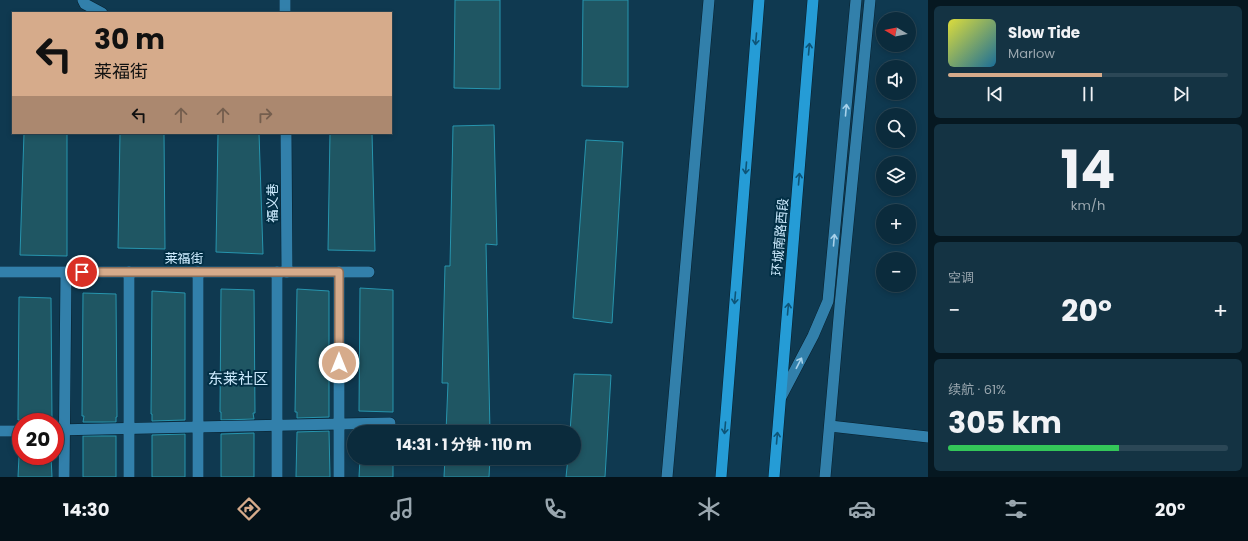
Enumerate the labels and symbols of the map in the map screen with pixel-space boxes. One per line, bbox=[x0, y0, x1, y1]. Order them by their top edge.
north arrow bbox=[876, 12, 916, 52]
one-way arrow bbox=[753, 32, 760, 45]
one-way arrow bbox=[806, 43, 813, 56]
one-way arrow bbox=[842, 104, 849, 117]
one-way arrow bbox=[742, 161, 749, 174]
one-way arrow bbox=[795, 173, 802, 186]
street label: 福义巷 bbox=[263, 183, 282, 223]
street label: 环城南路西段 bbox=[767, 197, 793, 277]
one-way arrow bbox=[830, 234, 837, 247]
street label: 莱福街 bbox=[164, 249, 204, 268]
pin bbox=[65, 255, 99, 289]
one-way arrow bbox=[732, 291, 739, 304]
one-way arrow bbox=[784, 303, 792, 316]
position arrow bbox=[318, 342, 360, 384]
one-way arrow bbox=[796, 357, 803, 369]
district label: 东莱社区 bbox=[208, 368, 268, 389]
speed limit sign: 20 bbox=[12, 413, 64, 465]
one-way arrow bbox=[721, 421, 728, 434]
one-way arrow bbox=[774, 432, 781, 445]

